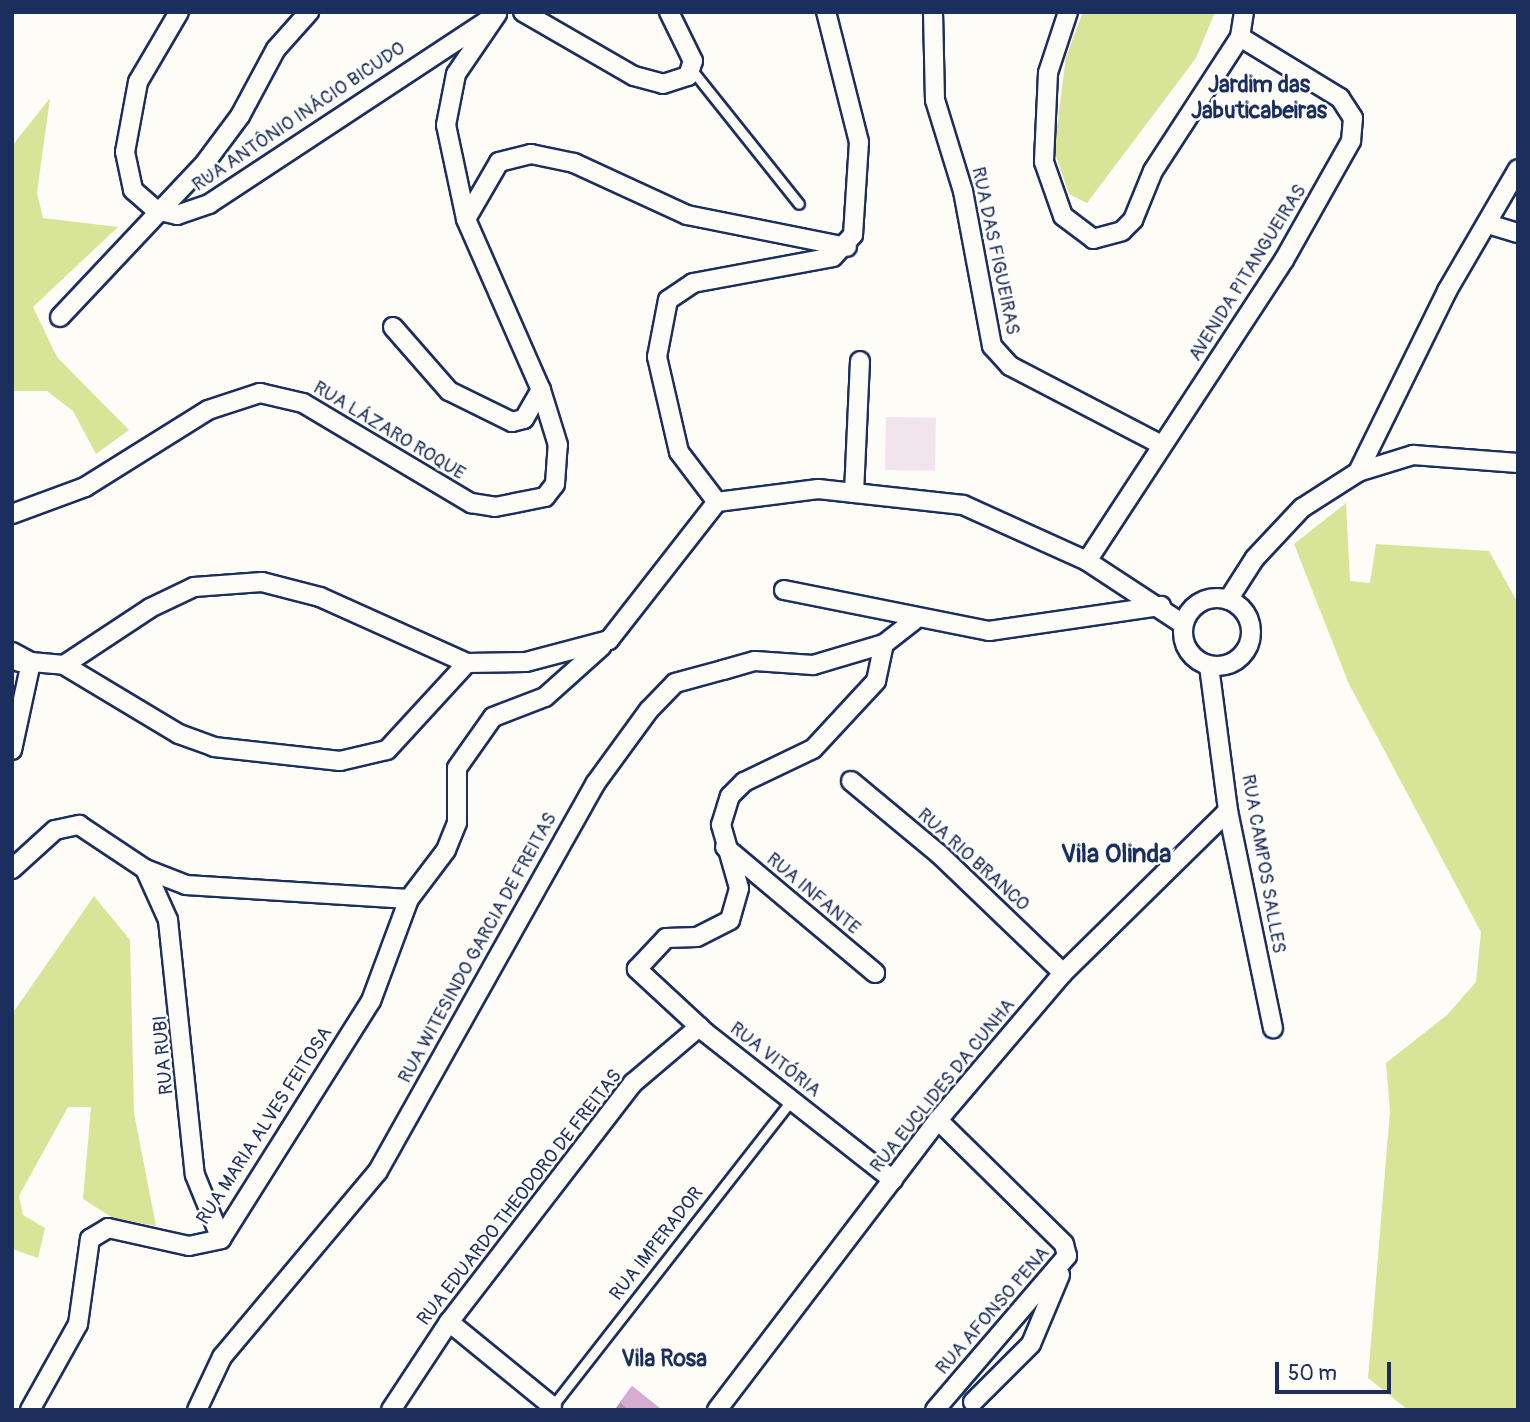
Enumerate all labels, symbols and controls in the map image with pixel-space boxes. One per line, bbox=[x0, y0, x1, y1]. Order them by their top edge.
street label: RUA ANTÔNIO INÁCIO BICUDO bbox=[188, 37, 410, 197]
district label: Jardim das Jabuticabeiras bbox=[1191, 71, 1327, 125]
street label: RUA DAS FIGUEIRAS bbox=[966, 165, 1024, 337]
street label: AVENIDA PITANGUEIRAS bbox=[1184, 181, 1312, 365]
street label: RUA LÁZARO ROQUE bbox=[309, 377, 469, 485]
street label: RUA CAMPOS SALLES bbox=[1236, 773, 1290, 955]
street label: RUA RIO BRANCO bbox=[912, 804, 1034, 916]
street label: RUA WITESINDO GARCIA DE FREITAS bbox=[394, 809, 562, 1087]
district label: Vila Olinda bbox=[1061, 839, 1171, 871]
street label: RUA INFANTE bbox=[762, 848, 864, 940]
street label: RUA EUCLIDES DA CUNHA bbox=[866, 994, 1020, 1178]
street label: RUA RUBI bbox=[149, 1014, 179, 1096]
street label: RUA VITÓRIA bbox=[725, 1018, 825, 1102]
street label: RUA MARIA ALVES FEITOSA bbox=[193, 1023, 337, 1229]
street label: RUA EDUARDO THEODORO DE FREITAS bbox=[413, 1065, 627, 1331]
street label: RUA IMPERADOR bbox=[606, 1183, 708, 1305]
street label: RUA AFONSO PENA bbox=[931, 1242, 1055, 1380]
district label: Vila Rosa bbox=[621, 1345, 707, 1373]
scale bar bbox=[1278, 1348, 1394, 1392]
text: 50 m bbox=[1288, 1360, 1337, 1387]

